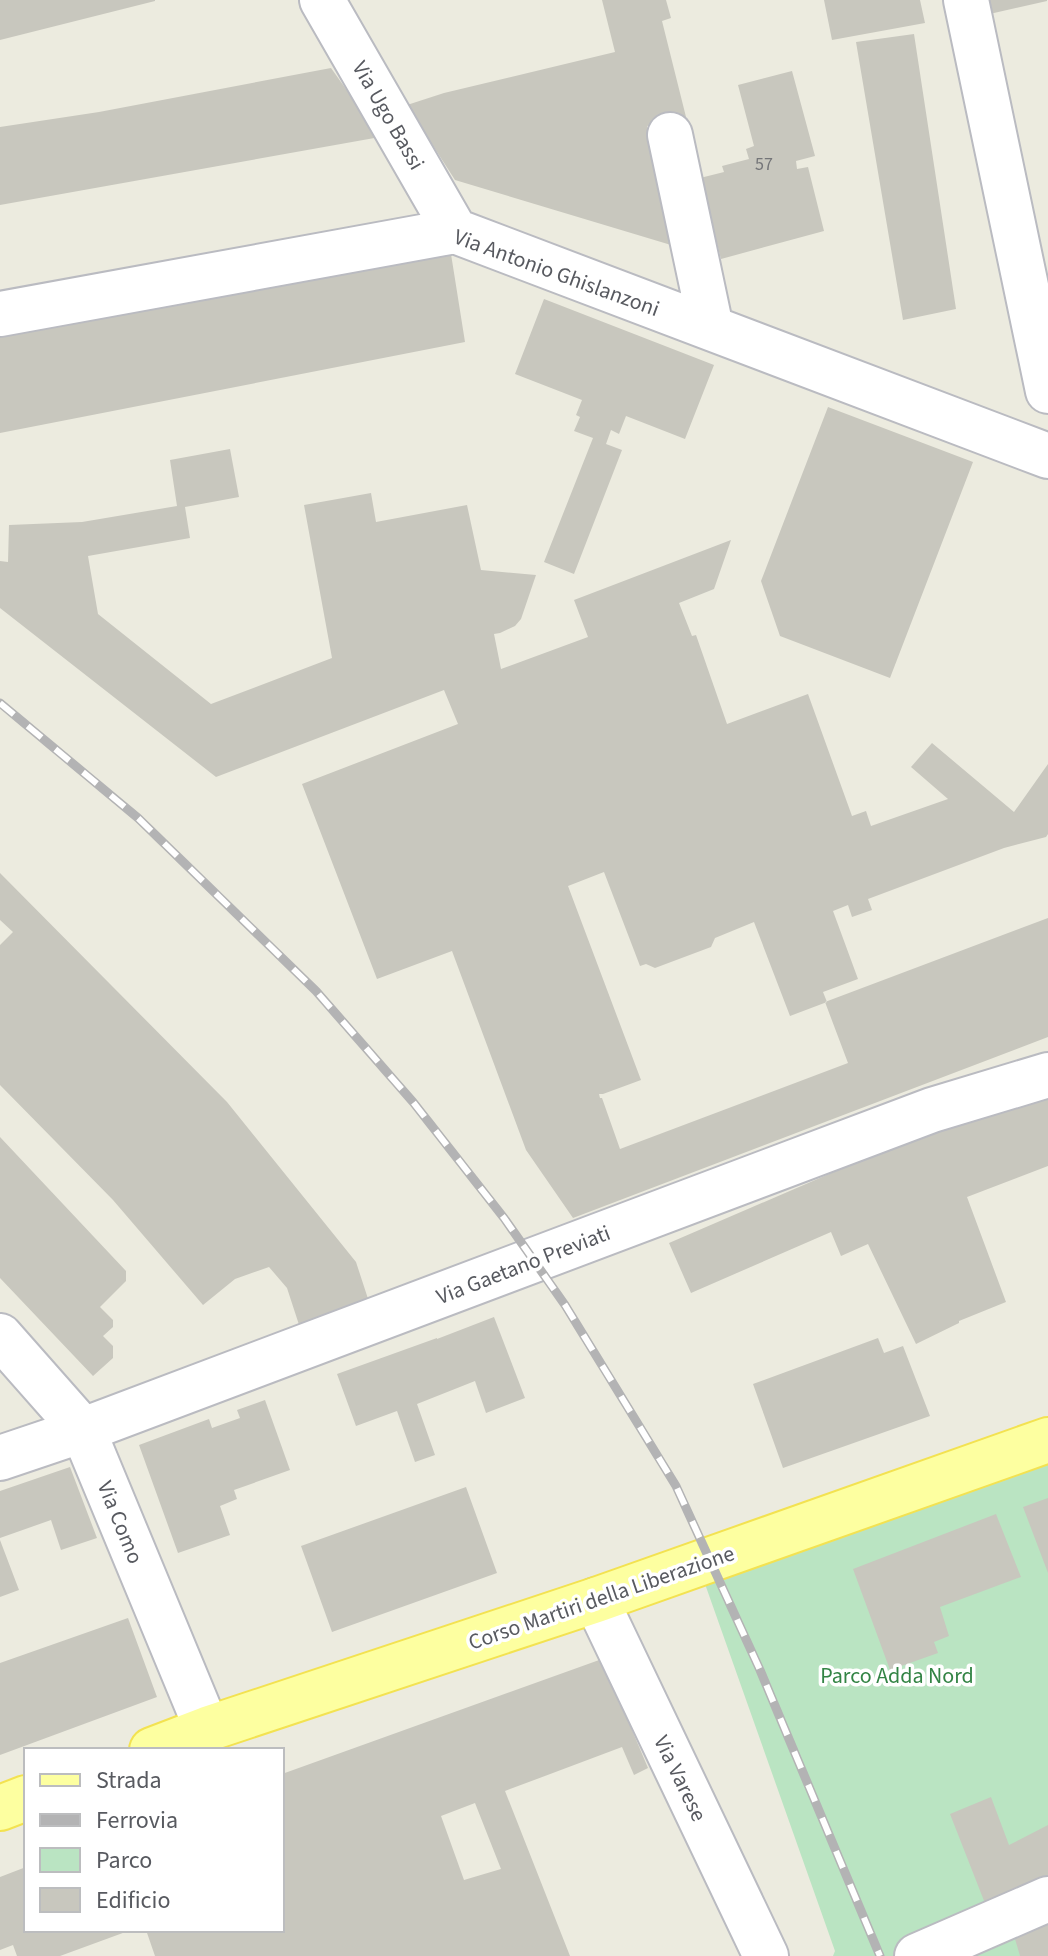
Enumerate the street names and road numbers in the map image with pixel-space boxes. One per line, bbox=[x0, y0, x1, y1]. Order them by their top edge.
street label: Via Ugo Bassi bbox=[344, 55, 432, 176]
street label: Via Antonio Ghislanzoni bbox=[449, 221, 664, 325]
street label: Via Gaetano Previati bbox=[432, 1217, 615, 1313]
street label: Via Como bbox=[89, 1476, 151, 1569]
street label: Corso Martiri della Liberazione bbox=[464, 1537, 739, 1659]
street label: Via Varese bbox=[645, 1730, 715, 1827]

